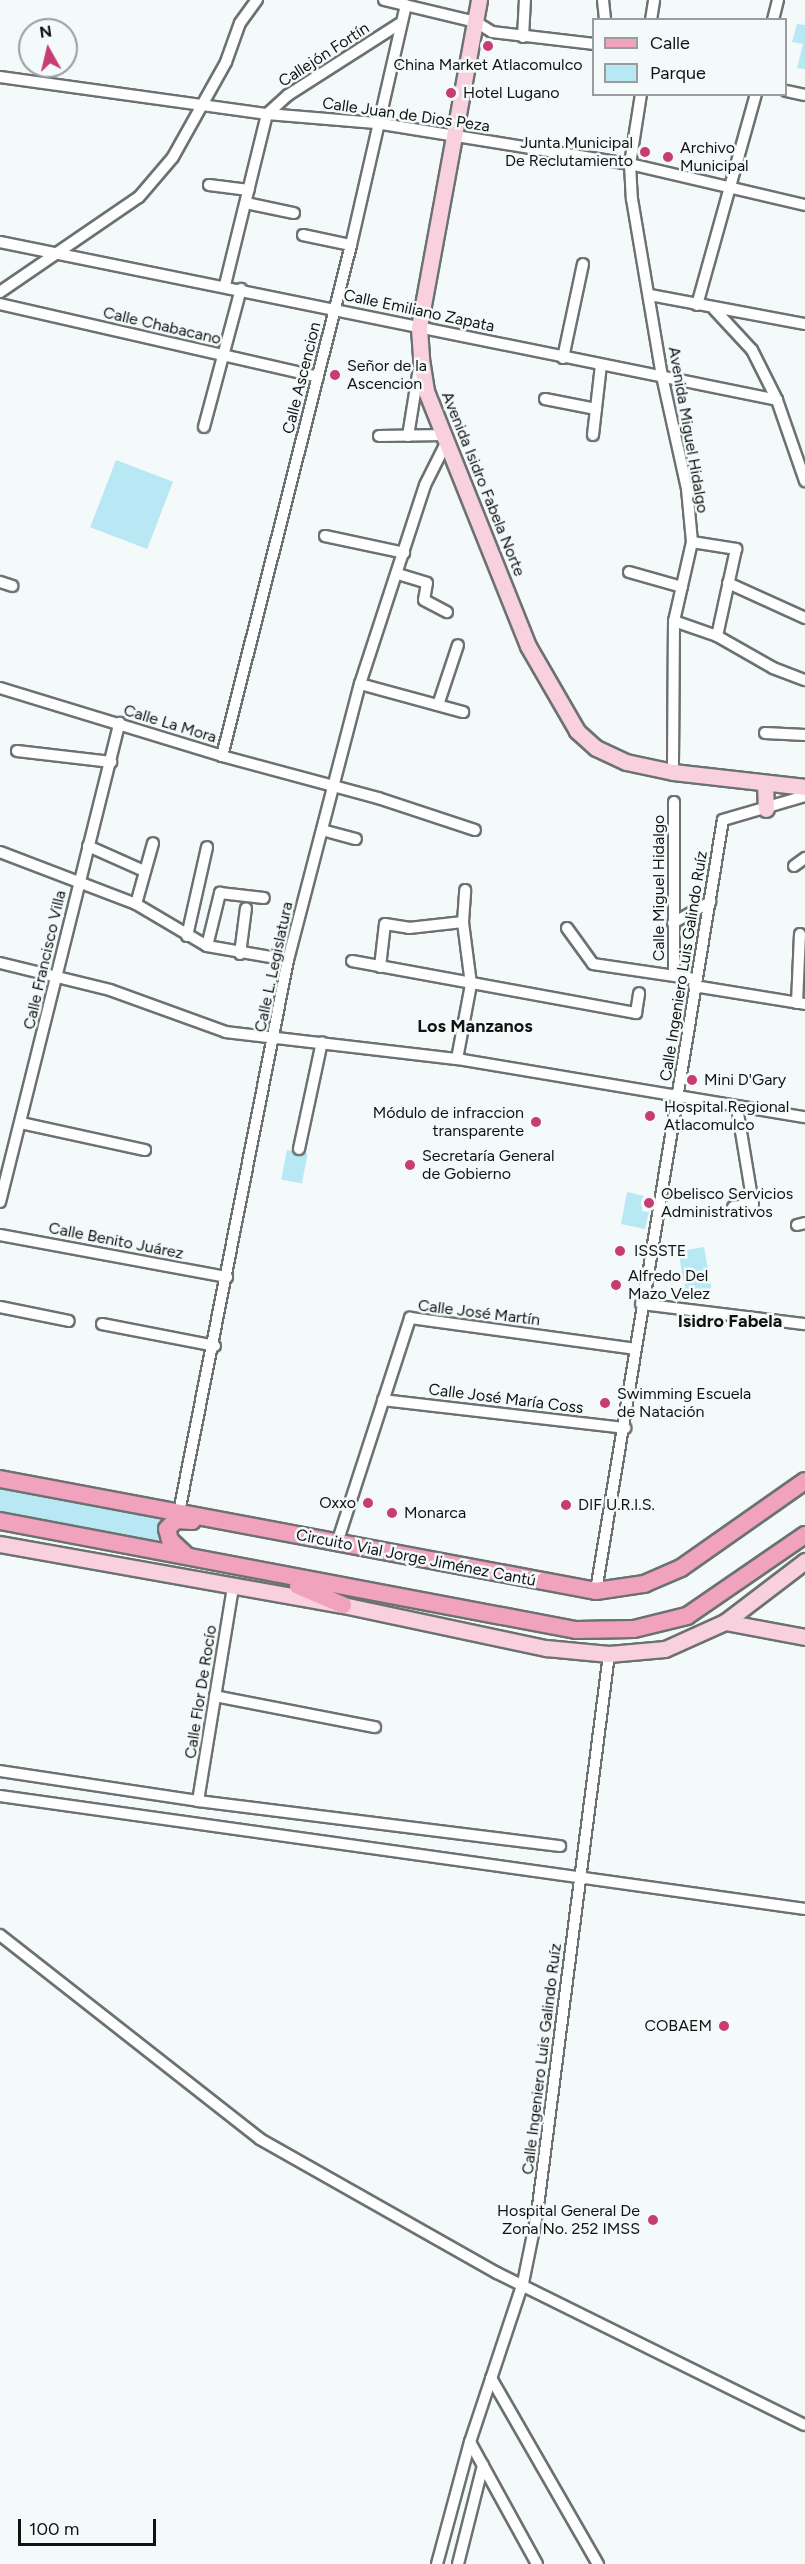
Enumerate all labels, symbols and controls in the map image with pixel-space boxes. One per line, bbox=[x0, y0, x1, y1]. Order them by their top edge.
north arrow bbox=[18, 18, 78, 78]
legend bbox=[592, 18, 787, 96]
street label: Callejón Fortín bbox=[275, 19, 373, 91]
text: N bbox=[38, 21, 53, 42]
text: Calle bbox=[650, 32, 690, 54]
marker: China Market Atlacomulco bbox=[481, 39, 495, 53]
place label: China Market Atlacomulco bbox=[393, 55, 583, 75]
text: Parque bbox=[650, 62, 706, 84]
place label: Hotel Lugano bbox=[463, 83, 560, 103]
marker: Hotel Lugano bbox=[444, 86, 458, 100]
street label: Calle Juan de Dios Peza bbox=[321, 94, 491, 136]
place label: Junta Municipal De Reclutamiento bbox=[505, 133, 633, 171]
place label: Archivo Municipal bbox=[680, 138, 749, 176]
marker: Junta Municipal De Reclutamiento bbox=[638, 145, 652, 159]
marker: Archivo Municipal bbox=[661, 150, 675, 164]
street label: Calle Emiliano Zapata bbox=[342, 286, 496, 336]
street label: Calle Chabacano bbox=[101, 303, 223, 349]
street label: Calle Ascencion bbox=[279, 320, 325, 436]
street label: Avenida Miguel Hidalgo bbox=[664, 345, 712, 515]
place label: Señor de la Ascencion bbox=[347, 356, 427, 394]
marker: Señor de la Ascencion bbox=[328, 368, 342, 382]
street label: Avenida Isidro Fabela Norte bbox=[437, 389, 529, 579]
street label: Calle La Mora bbox=[121, 701, 219, 747]
street label: Calle Miguel Hidalgo bbox=[649, 815, 669, 961]
street label: Calle Ingeniero Luis Galindo Ruíz bbox=[656, 850, 712, 1082]
street label: Calle Francisco Villa bbox=[20, 889, 70, 1031]
street label: Calle L. Legislatura bbox=[251, 900, 297, 1034]
district label: Los Manzanos bbox=[417, 1015, 533, 1037]
place label: Mini D'Gary bbox=[704, 1070, 786, 1090]
marker: Mini D'Gary bbox=[685, 1073, 699, 1087]
place label: Hospital Regional Atlacomulco bbox=[664, 1097, 789, 1135]
place label: Módulo de infraccion transparente bbox=[373, 1103, 524, 1141]
marker: Hospital Regional Atlacomulco bbox=[641, 1107, 659, 1125]
marker: Módulo de infraccion transparente bbox=[529, 1115, 543, 1129]
place label: Secretaría General de Gobierno bbox=[422, 1146, 554, 1184]
marker: Secretaría General de Gobierno bbox=[403, 1158, 417, 1172]
place label: Obelisco Servicios Administrativos bbox=[661, 1184, 793, 1222]
marker: Obelisco Servicios Administrativos bbox=[642, 1196, 656, 1210]
street label: Calle Benito Juárez bbox=[47, 1218, 185, 1264]
place label: ISSSTE bbox=[634, 1241, 686, 1261]
marker: ISSSTE bbox=[611, 1242, 629, 1260]
place label: Alfredo Del Mazo Velez bbox=[628, 1266, 710, 1304]
marker: Alfredo Del Mazo Velez bbox=[609, 1278, 623, 1292]
street label: Calle José Martín bbox=[417, 1296, 541, 1330]
district label: Isidro Fabela bbox=[678, 1310, 782, 1332]
street label: Calle José María Coss bbox=[428, 1380, 584, 1418]
place label: Swimming Escuela de Natación bbox=[617, 1384, 751, 1422]
marker: Swimming Escuela de Natación bbox=[598, 1396, 612, 1410]
place label: Oxxo bbox=[319, 1493, 356, 1513]
place label: DIF U.R.I.S. bbox=[578, 1495, 655, 1515]
marker: Oxxo bbox=[361, 1496, 375, 1510]
marker: DIF U.R.I.S. bbox=[559, 1498, 573, 1512]
place label: Monarca bbox=[404, 1503, 466, 1523]
marker: Monarca bbox=[385, 1506, 399, 1520]
street label: Circuito Vial Jorge Jiménez Cantú bbox=[294, 1525, 538, 1591]
street label: Calle Flor De Rocío bbox=[181, 1624, 221, 1760]
street label: Calle Ingeniero Luis Galindo Ruíz bbox=[518, 1942, 566, 2176]
place label: COBAEM bbox=[644, 2016, 712, 2036]
marker: COBAEM bbox=[717, 2019, 731, 2033]
place label: Hospital General De Zona No. 252 IMSS bbox=[497, 2201, 640, 2239]
marker: Hospital General De Zona No. 252 IMSS bbox=[644, 2211, 662, 2229]
scale bar bbox=[21, 2507, 159, 2545]
text: 100 m bbox=[29, 2518, 79, 2540]

